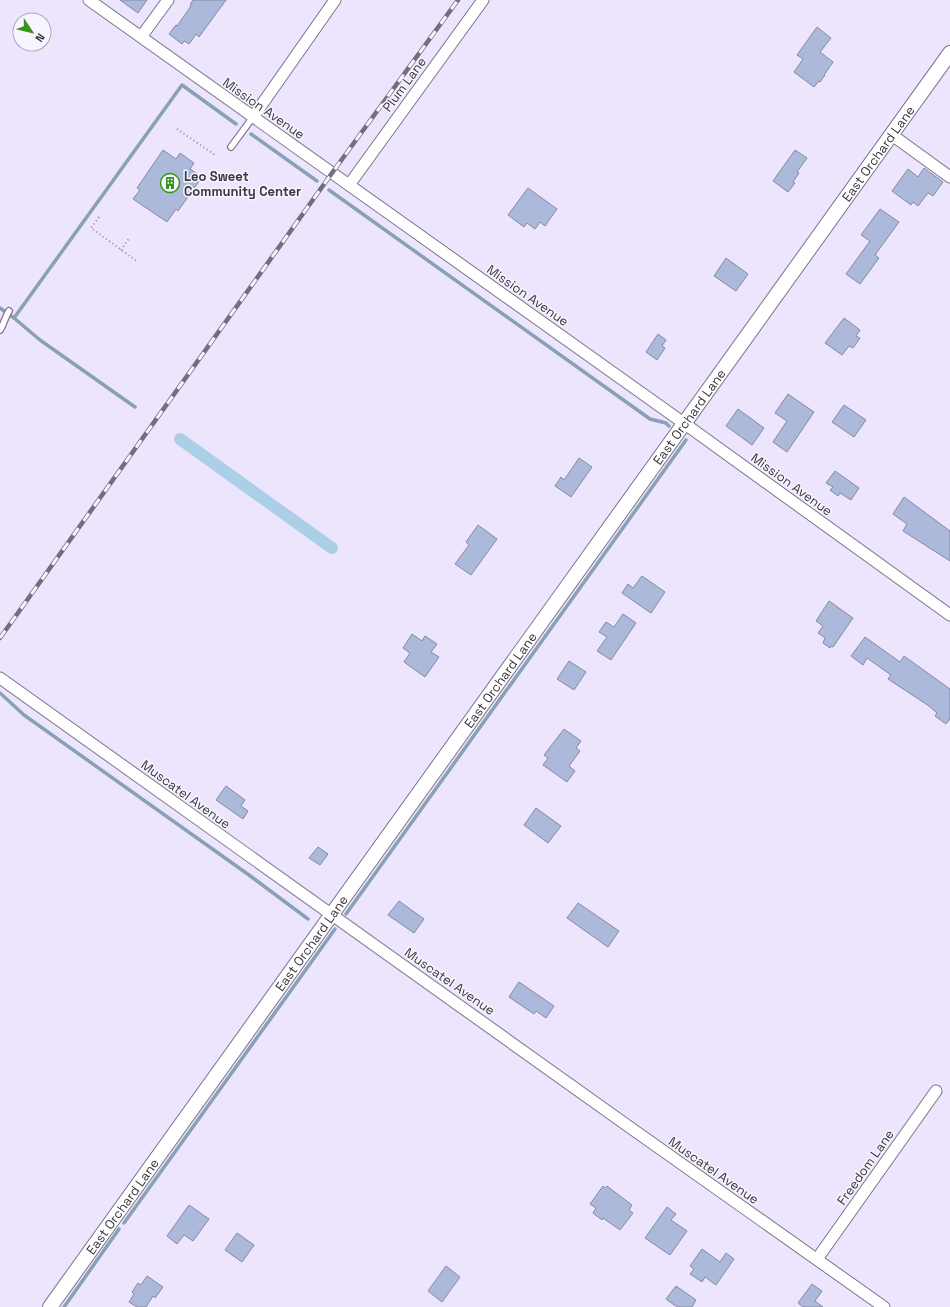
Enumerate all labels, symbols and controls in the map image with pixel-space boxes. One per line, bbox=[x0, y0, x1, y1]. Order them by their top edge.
north arrow bbox=[12, 12, 52, 52]
text: N bbox=[32, 31, 48, 45]
street label: Plum Lane bbox=[379, 54, 430, 115]
street label: Mission Avenue bbox=[219, 74, 308, 143]
street label: East Orchard Lane bbox=[838, 102, 919, 205]
place label: Leo Sweet Community Center bbox=[184, 168, 301, 200]
building icon: Leo Sweet Community Center bbox=[159, 172, 181, 194]
street label: Mission Avenue bbox=[483, 261, 572, 330]
street label: East Orchard Lane bbox=[649, 366, 730, 468]
street label: Mission Avenue bbox=[748, 449, 836, 520]
street label: East Orchard Lane bbox=[460, 629, 541, 731]
street label: Muscatel Avenue bbox=[138, 756, 234, 833]
street label: East Orchard Lane bbox=[271, 892, 352, 995]
street label: Muscatel Avenue bbox=[401, 944, 498, 1019]
street label: Freedom Lane bbox=[833, 1126, 898, 1208]
street label: Muscatel Avenue bbox=[665, 1133, 762, 1208]
street label: East Orchard Lane bbox=[83, 1155, 163, 1258]

